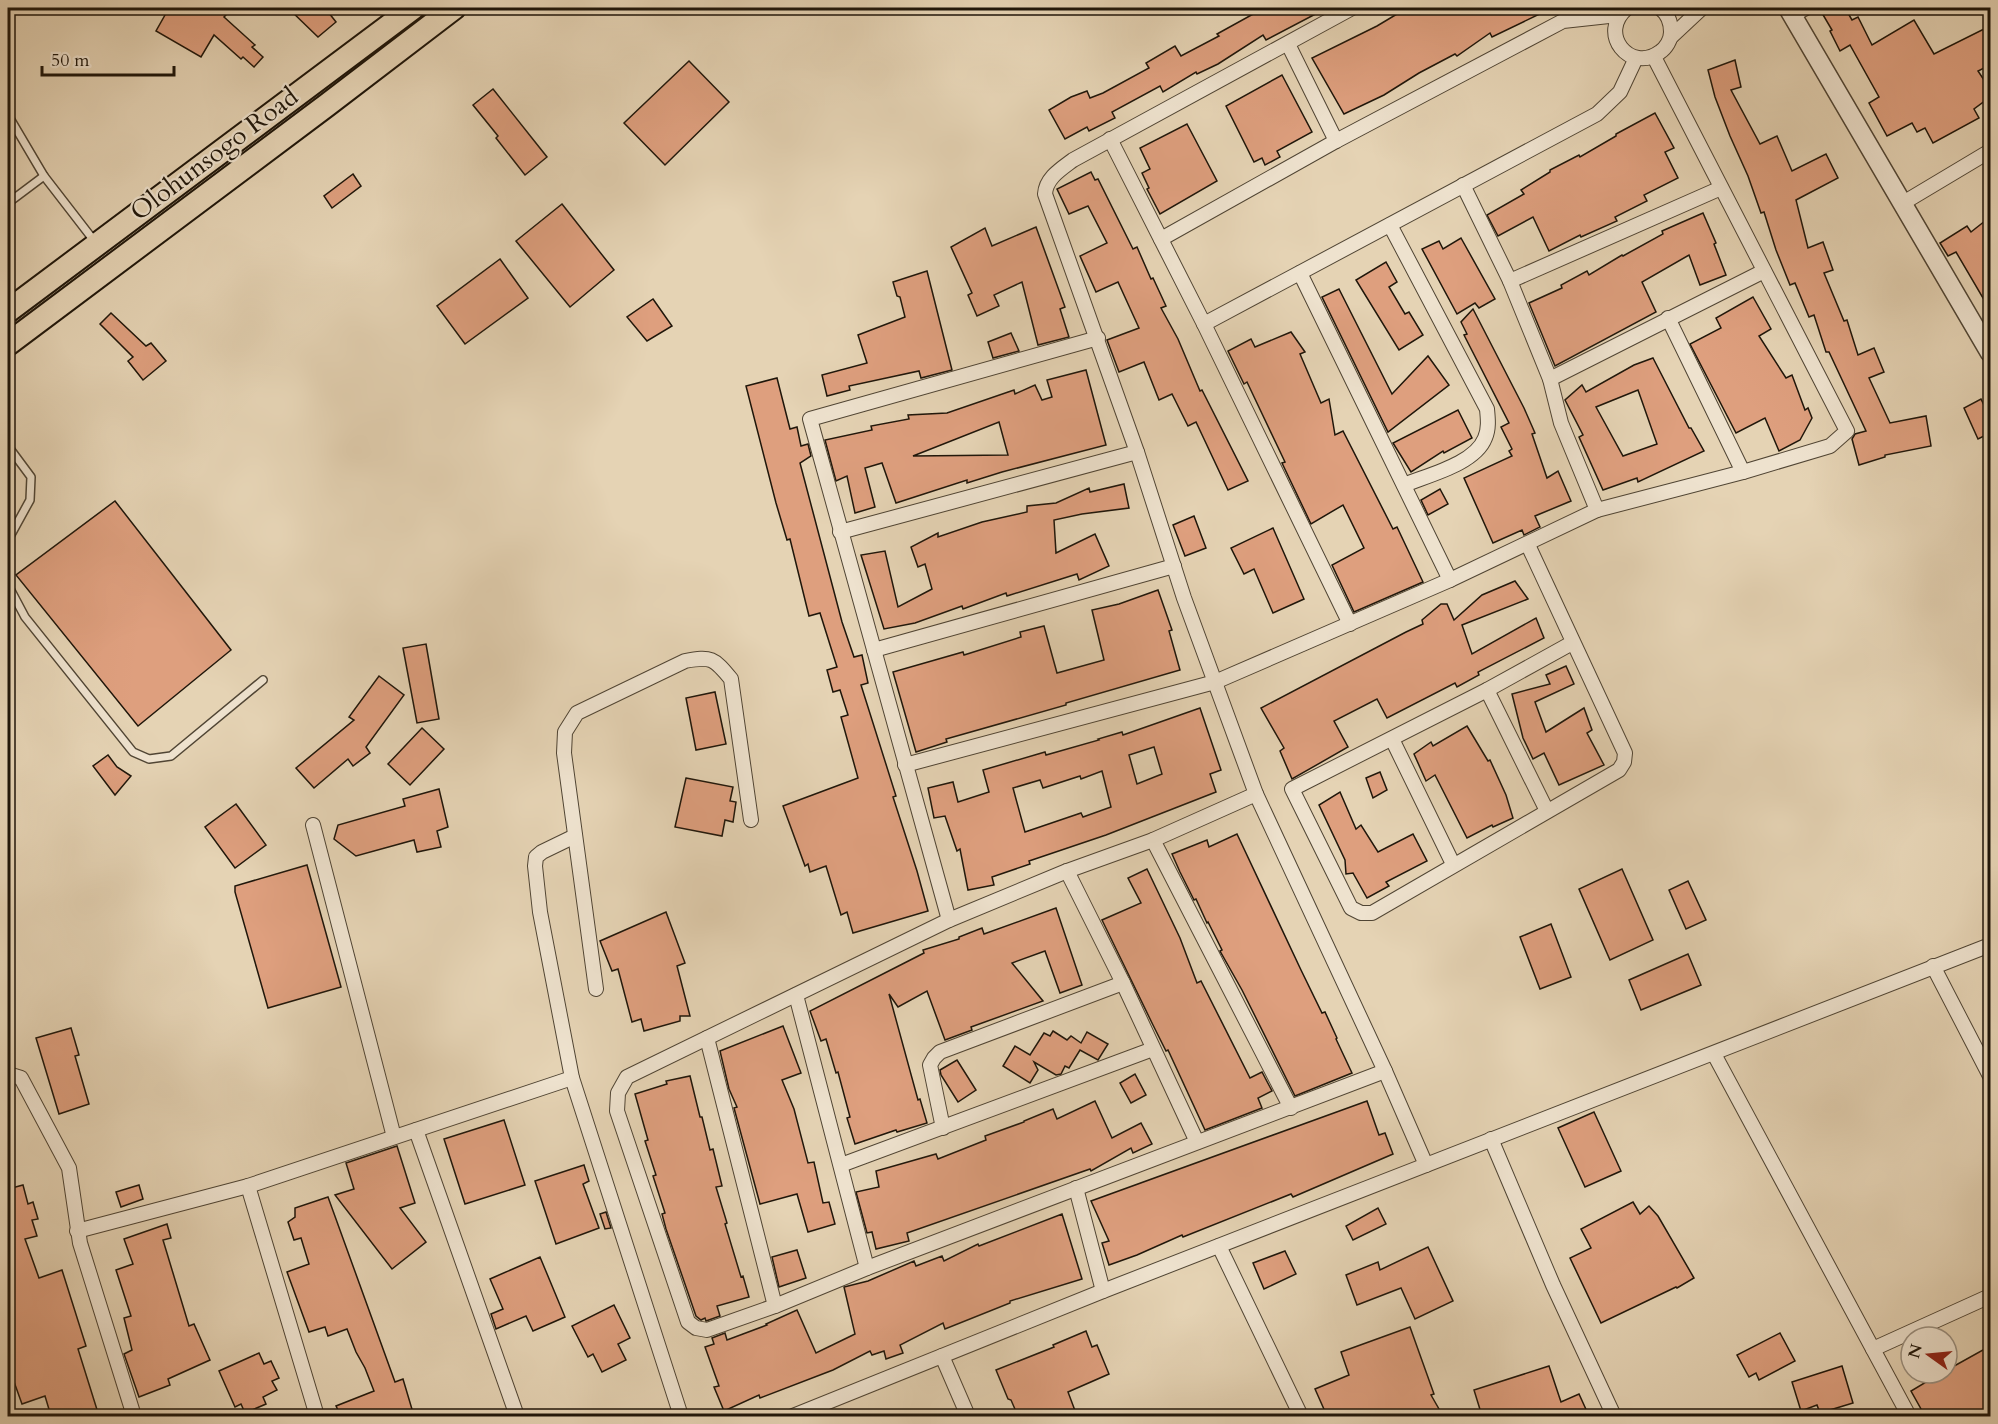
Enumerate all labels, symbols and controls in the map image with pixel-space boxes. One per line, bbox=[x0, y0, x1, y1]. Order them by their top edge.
scale bar bbox=[42, 39, 174, 77]
text: 50 m bbox=[51, 48, 90, 73]
street label: Olohunsogo Road bbox=[123, 79, 305, 229]
north arrow bbox=[1899, 1325, 1959, 1385]
text: N bbox=[1903, 1342, 1928, 1361]

